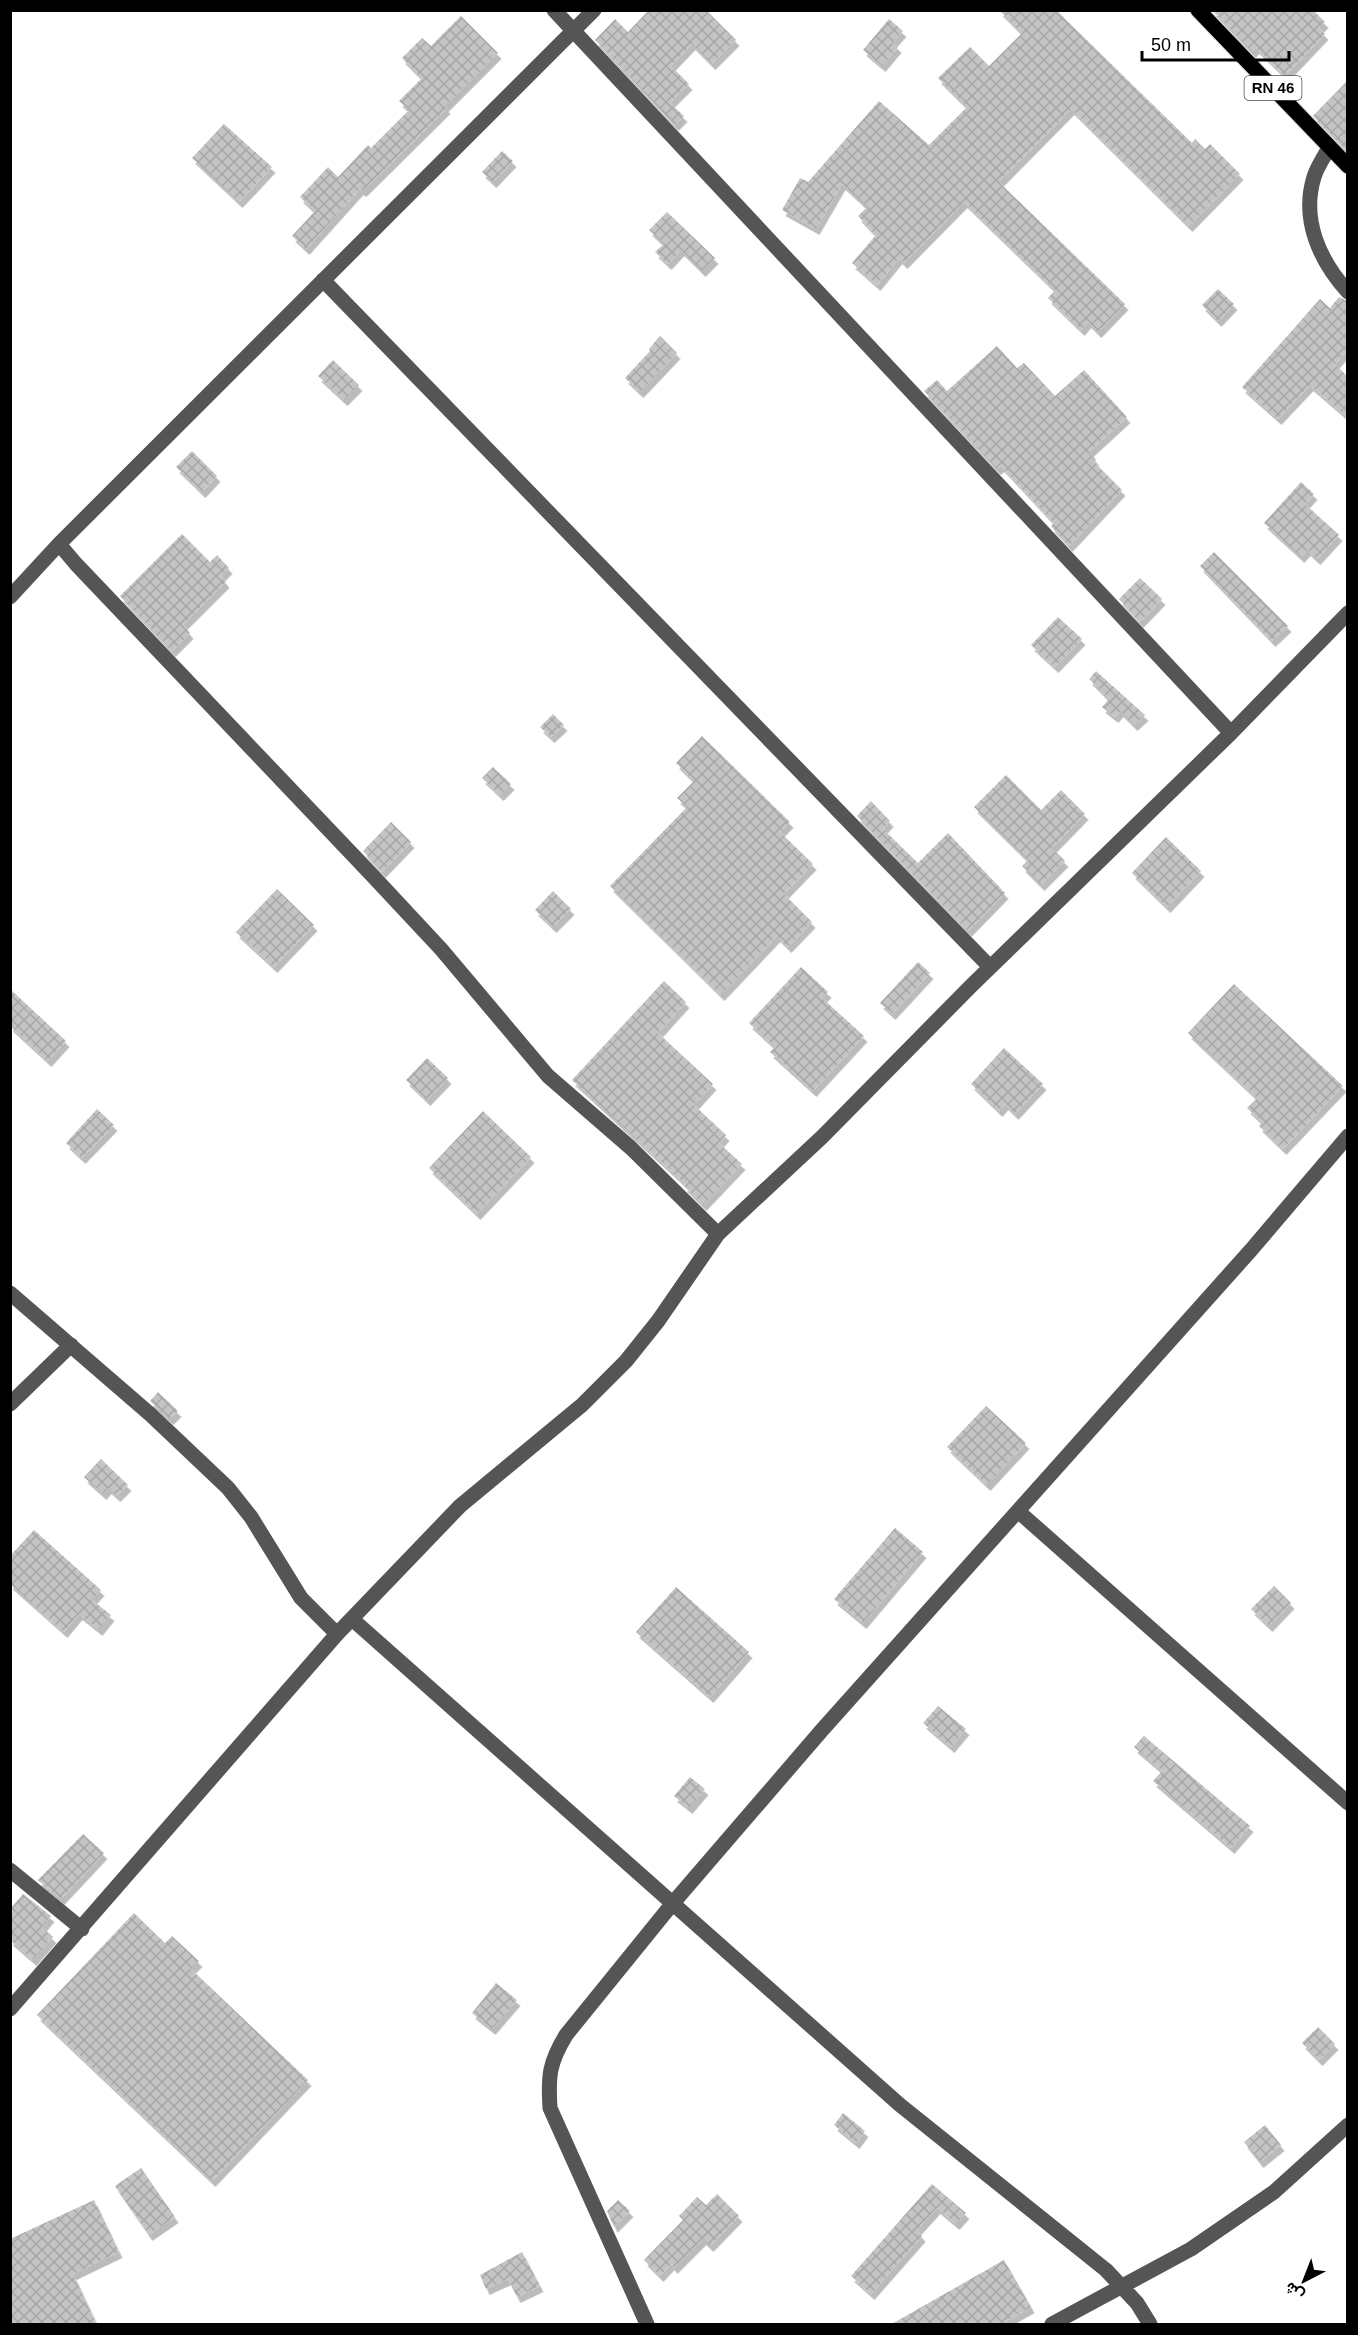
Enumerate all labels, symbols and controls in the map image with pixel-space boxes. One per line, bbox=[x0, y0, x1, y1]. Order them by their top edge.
scale bar bbox=[1142, 24, 1289, 62]
text: 50 m bbox=[1151, 35, 1191, 55]
road number: RN 46 bbox=[1244, 76, 1302, 100]
north arrow bbox=[1274, 2251, 1334, 2311]
text: ش bbox=[1281, 2278, 1308, 2305]

